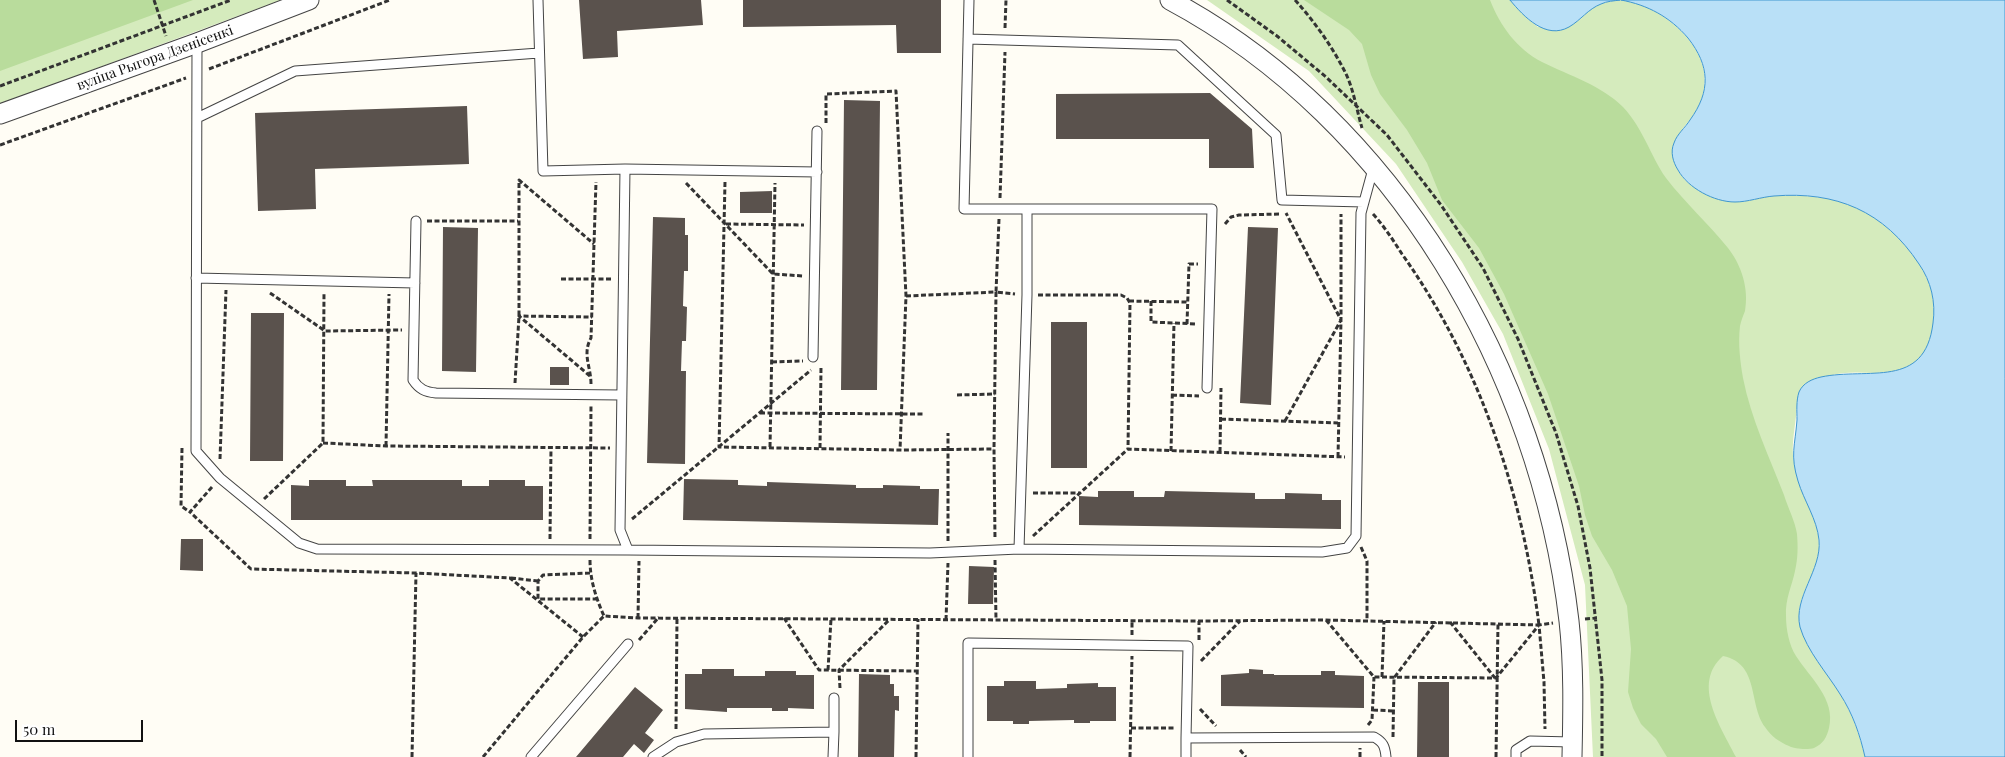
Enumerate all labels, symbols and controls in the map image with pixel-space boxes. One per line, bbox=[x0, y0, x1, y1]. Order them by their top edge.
street label: вуліца Рыгора Дзенісенкі bbox=[74, 22, 236, 94]
scale bar bbox=[18, 710, 145, 742]
text: 50 m bbox=[23, 719, 55, 739]

